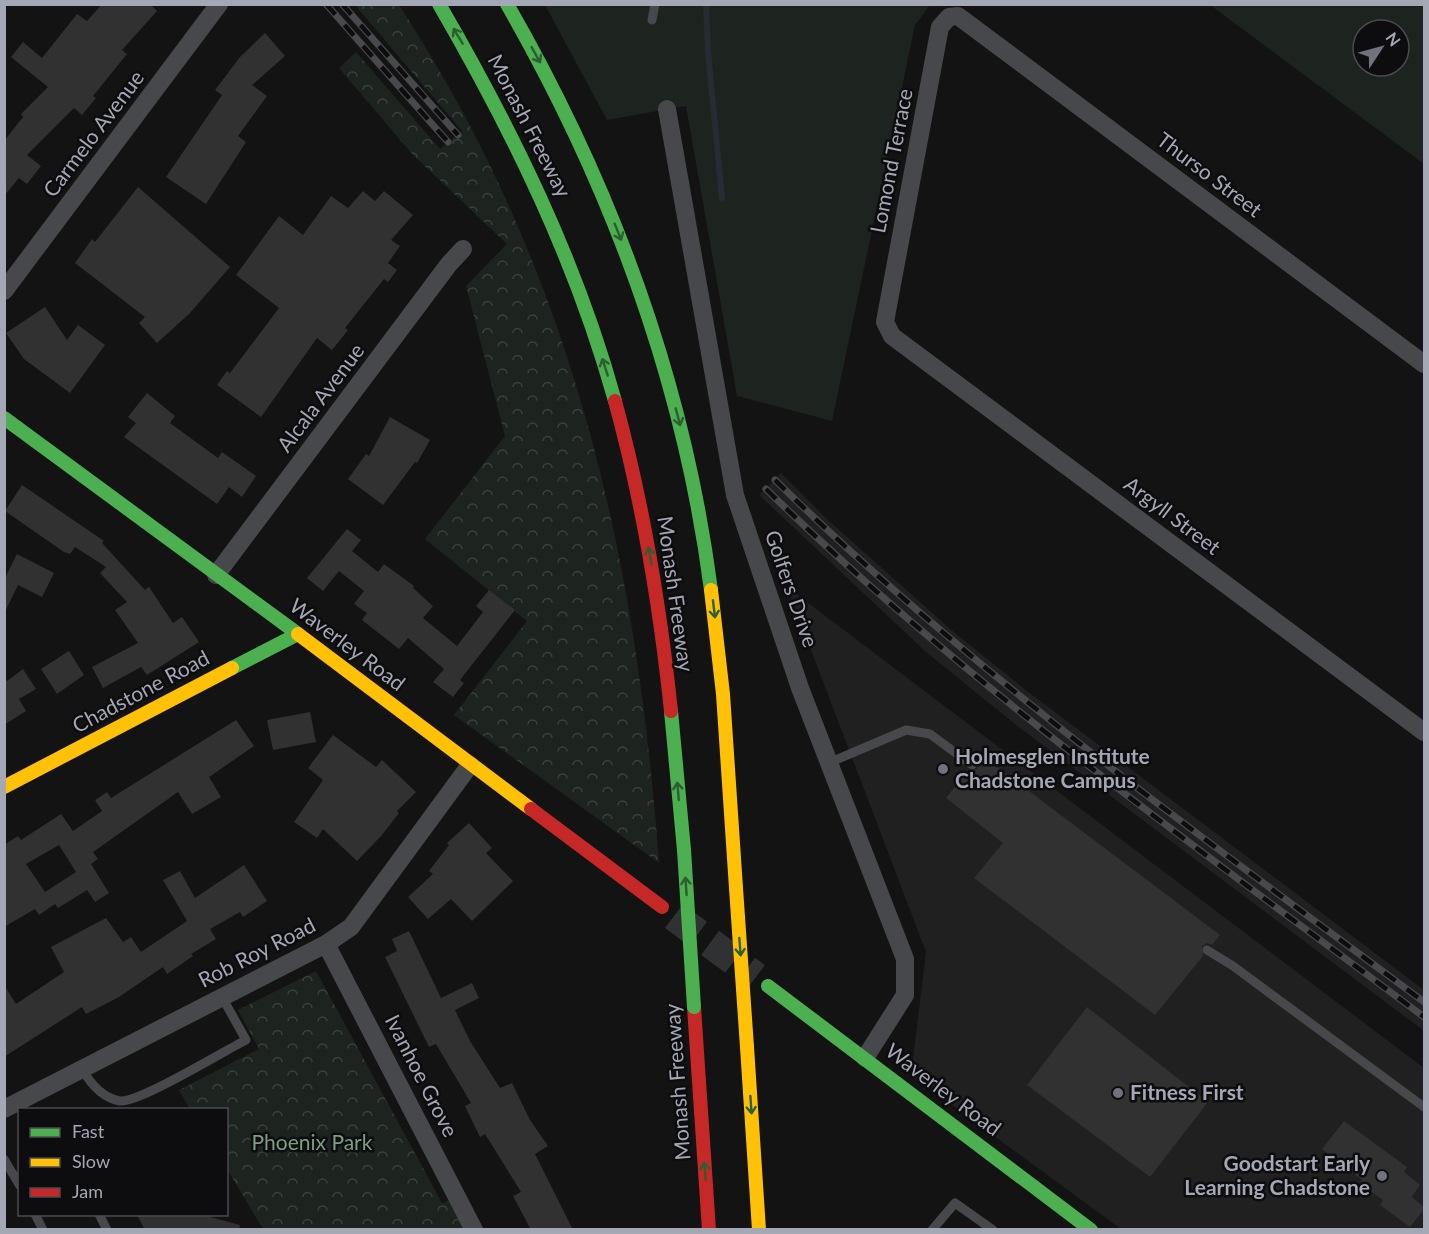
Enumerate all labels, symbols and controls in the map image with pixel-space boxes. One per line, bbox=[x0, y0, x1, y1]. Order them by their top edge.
north arrow bbox=[1351, 18, 1411, 78]
one-way arrow bbox=[452, 28, 464, 45]
text: N bbox=[1382, 28, 1405, 49]
one-way arrow bbox=[530, 46, 542, 63]
street label: Monash Freeway bbox=[484, 50, 577, 201]
street label: Carmelo Avenue bbox=[37, 65, 148, 201]
street label: Lomond Terrace bbox=[864, 86, 917, 235]
street label: Thurso Street bbox=[1153, 126, 1268, 222]
one-way arrow bbox=[613, 222, 624, 240]
street label: Alcala Avenue bbox=[271, 338, 369, 456]
one-way arrow bbox=[599, 358, 610, 377]
one-way arrow bbox=[672, 408, 684, 427]
street label: Argyll Street bbox=[1120, 471, 1226, 559]
street label: Monash Freeway bbox=[653, 514, 700, 673]
street label: Golfers Drive bbox=[761, 527, 824, 650]
one-way arrow bbox=[645, 547, 656, 566]
street label: Waverley Road bbox=[285, 592, 411, 695]
one-way arrow bbox=[708, 598, 719, 618]
street label: Chadstone Road bbox=[68, 644, 213, 737]
place label: Holmesglen Institute Chadstone Campus bbox=[955, 743, 1150, 792]
marker: Holmesglen Institute Chadstone Campus bbox=[936, 762, 950, 776]
one-way arrow bbox=[672, 782, 683, 802]
one-way arrow bbox=[680, 877, 691, 897]
street label: Rob Roy Road bbox=[194, 912, 319, 992]
one-way arrow bbox=[734, 936, 745, 956]
street label: Monash Freeway bbox=[659, 1003, 694, 1161]
street label: Ivanhoe Grove bbox=[381, 1010, 464, 1141]
street label: Waverley Road bbox=[881, 1037, 1007, 1140]
place label: Fitness First bbox=[1130, 1079, 1244, 1104]
marker: Fitness First bbox=[1111, 1086, 1125, 1100]
one-way arrow bbox=[746, 1095, 757, 1115]
legend bbox=[18, 1108, 228, 1216]
text: Fast bbox=[72, 1120, 105, 1142]
park label: Phoenix Park bbox=[252, 1129, 373, 1154]
text: Slow bbox=[72, 1150, 110, 1172]
place label: Goodstart Early Learning Chadstone bbox=[1184, 1150, 1371, 1199]
one-way arrow bbox=[700, 1162, 711, 1182]
marker: Goodstart Early Learning Chadstone bbox=[1375, 1169, 1389, 1183]
text: Jam bbox=[72, 1180, 103, 1202]

